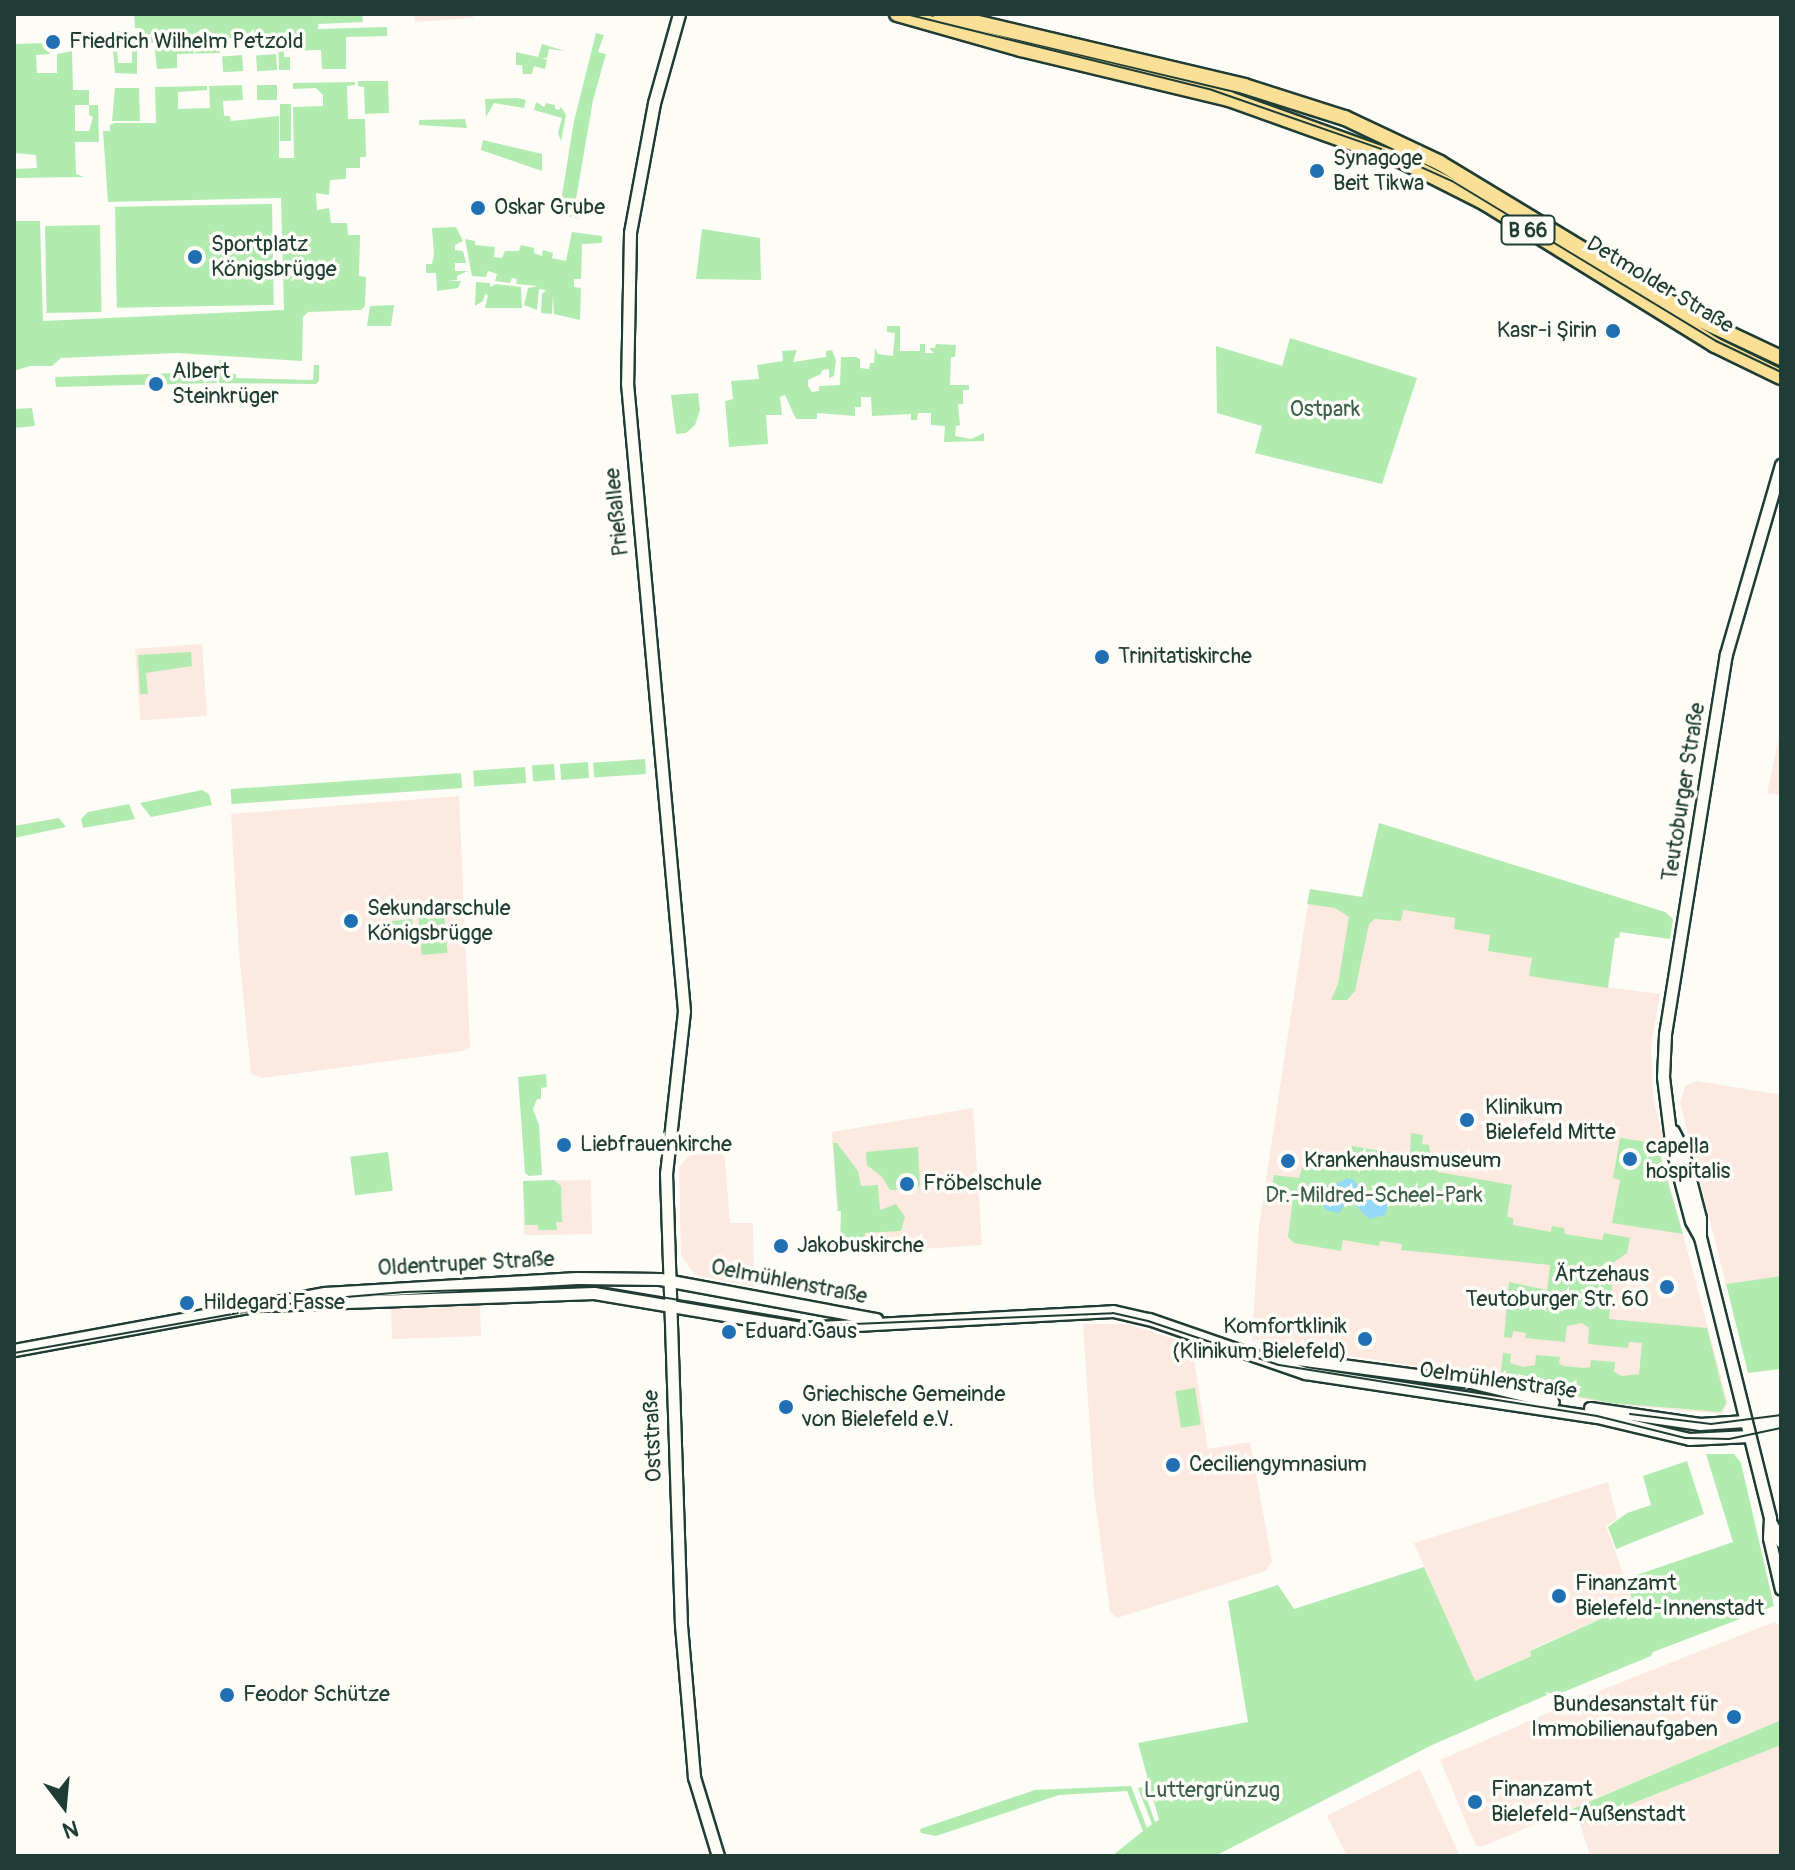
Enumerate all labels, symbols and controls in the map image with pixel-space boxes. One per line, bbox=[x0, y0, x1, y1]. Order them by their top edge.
place label: Friedrich Wilhelm Petzold bbox=[69, 29, 303, 55]
marker: Friedrich Wilhelm Petzold bbox=[44, 33, 62, 51]
place label: Synagoge Beit Tikwa bbox=[1333, 145, 1424, 196]
marker: Synagoge Beit Tikwa bbox=[1308, 162, 1326, 180]
place label: Oskar Grube bbox=[494, 195, 605, 221]
marker: Oskar Grube bbox=[469, 199, 487, 217]
road number: B 66 bbox=[1500, 214, 1556, 246]
place label: Sportplatz Königsbrügge bbox=[211, 231, 337, 282]
street label: Detmolder Straße bbox=[1582, 231, 1738, 339]
marker: Sportplatz Königsbrügge bbox=[186, 248, 204, 266]
place label: Kasr-i Şirin bbox=[1497, 318, 1597, 344]
marker: Kasr-i Şirin bbox=[1604, 322, 1622, 340]
place label: Albert Steinkrüger bbox=[172, 358, 279, 410]
marker: Albert Steinkrüger bbox=[147, 375, 165, 393]
park label: Ostpark bbox=[1290, 397, 1360, 423]
street label: Prießallee bbox=[599, 467, 635, 557]
place label: Trinitatiskirche bbox=[1118, 644, 1252, 670]
marker: Trinitatiskirche bbox=[1093, 648, 1111, 666]
street label: Teutoburger Straße bbox=[1657, 701, 1711, 883]
place label: Sekundarschule Königsbrügge bbox=[367, 895, 511, 946]
marker: Sekundarschule Königsbrügge bbox=[342, 912, 360, 930]
place label: Klinikum Bielefeld Mitte bbox=[1485, 1094, 1616, 1146]
marker: Klinikum Bielefeld Mitte bbox=[1456, 1109, 1478, 1131]
place label: Liebfrauenkirche bbox=[580, 1132, 732, 1158]
place label: capella hospitalis bbox=[1646, 1133, 1730, 1184]
marker: Liebfrauenkirche bbox=[555, 1136, 573, 1154]
place label: Krankenhausmuseum bbox=[1304, 1148, 1501, 1174]
marker: capella hospitalis bbox=[1621, 1150, 1639, 1168]
marker: Krankenhausmuseum bbox=[1279, 1152, 1297, 1170]
place label: Fröbelschule bbox=[923, 1171, 1041, 1197]
marker: Fröbelschule bbox=[898, 1175, 916, 1193]
park label: Dr.-Mildred-Scheel-Park bbox=[1265, 1183, 1483, 1209]
place label: Jakobuskirche bbox=[797, 1233, 924, 1259]
marker: Jakobuskirche bbox=[772, 1237, 790, 1255]
street label: Oldentruper Straße bbox=[377, 1246, 555, 1282]
street label: Oelmühlenstraße bbox=[709, 1254, 869, 1310]
place label: Ärtzehaus Teutoburger Str. 60 bbox=[1466, 1261, 1649, 1312]
marker: Ärtzehaus Teutoburger Str. 60 bbox=[1656, 1276, 1678, 1298]
place label: Hildegard Fasse bbox=[203, 1290, 345, 1316]
marker: Hildegard Fasse bbox=[178, 1294, 196, 1312]
place label: Komfortklinik (Klinikum Bielefeld) bbox=[1172, 1313, 1347, 1364]
place label: Eduard Gaus bbox=[745, 1319, 857, 1345]
marker: Eduard Gaus bbox=[720, 1323, 738, 1341]
marker: Komfortklinik (Klinikum Bielefeld) bbox=[1354, 1328, 1376, 1350]
street label: Oelmühlenstraße bbox=[1418, 1357, 1578, 1405]
place label: Griechische Gemeinde von Bielefeld e.V. bbox=[802, 1381, 1005, 1432]
street label: Oststraße bbox=[638, 1389, 668, 1483]
marker: Griechische Gemeinde von Bielefeld e.V. bbox=[777, 1398, 795, 1416]
place label: Ceciliengymnasium bbox=[1189, 1452, 1367, 1478]
marker: Ceciliengymnasium bbox=[1164, 1456, 1182, 1474]
place label: Finanzamt Bielefeld-Innenstadt bbox=[1575, 1570, 1764, 1622]
marker: Finanzamt Bielefeld-Innenstadt bbox=[1550, 1587, 1568, 1605]
place label: Feodor Schütze bbox=[243, 1682, 390, 1708]
marker: Feodor Schütze bbox=[218, 1686, 236, 1704]
place label: Bundesanstalt für Immobilienaufgaben bbox=[1531, 1691, 1718, 1742]
marker: Bundesanstalt für Immobilienaufgaben bbox=[1725, 1708, 1743, 1726]
north arrow bbox=[24, 1766, 104, 1846]
place label: Finanzamt Bielefeld-Außenstadt bbox=[1491, 1776, 1686, 1828]
park label: Luttergrünzug bbox=[1144, 1778, 1280, 1804]
marker: Finanzamt Bielefeld-Außenstadt bbox=[1466, 1793, 1484, 1811]
text: N bbox=[60, 1814, 82, 1845]

